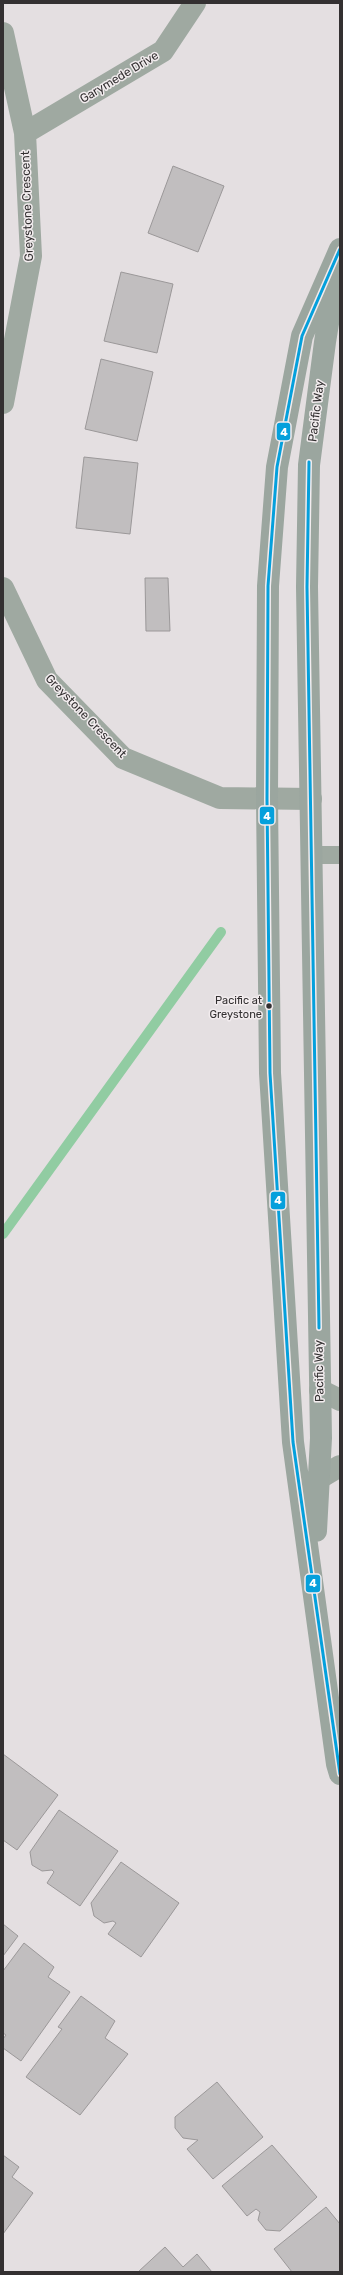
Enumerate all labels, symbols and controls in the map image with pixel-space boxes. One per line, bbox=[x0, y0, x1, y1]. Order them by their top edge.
street label: Garymede Drive bbox=[77, 48, 161, 106]
street label: Greystone Crescent bbox=[18, 150, 36, 262]
street label: Pacific Way bbox=[305, 379, 327, 443]
line badge: 4 bbox=[276, 422, 291, 441]
text: 4 bbox=[280, 426, 288, 439]
street label: Greystone Crescent bbox=[43, 671, 130, 761]
line badge: 4 bbox=[259, 806, 275, 825]
text: 4 bbox=[263, 810, 271, 823]
place label: Pacific at Greystone bbox=[210, 994, 263, 1021]
marker: Pacific at Greystone bbox=[264, 1001, 274, 1011]
line badge: 4 bbox=[270, 1191, 286, 1210]
text: 4 bbox=[274, 1194, 282, 1207]
street label: Pacific Way bbox=[311, 1339, 327, 1402]
line badge: 4 bbox=[305, 1574, 321, 1593]
text: 4 bbox=[309, 1577, 317, 1590]

